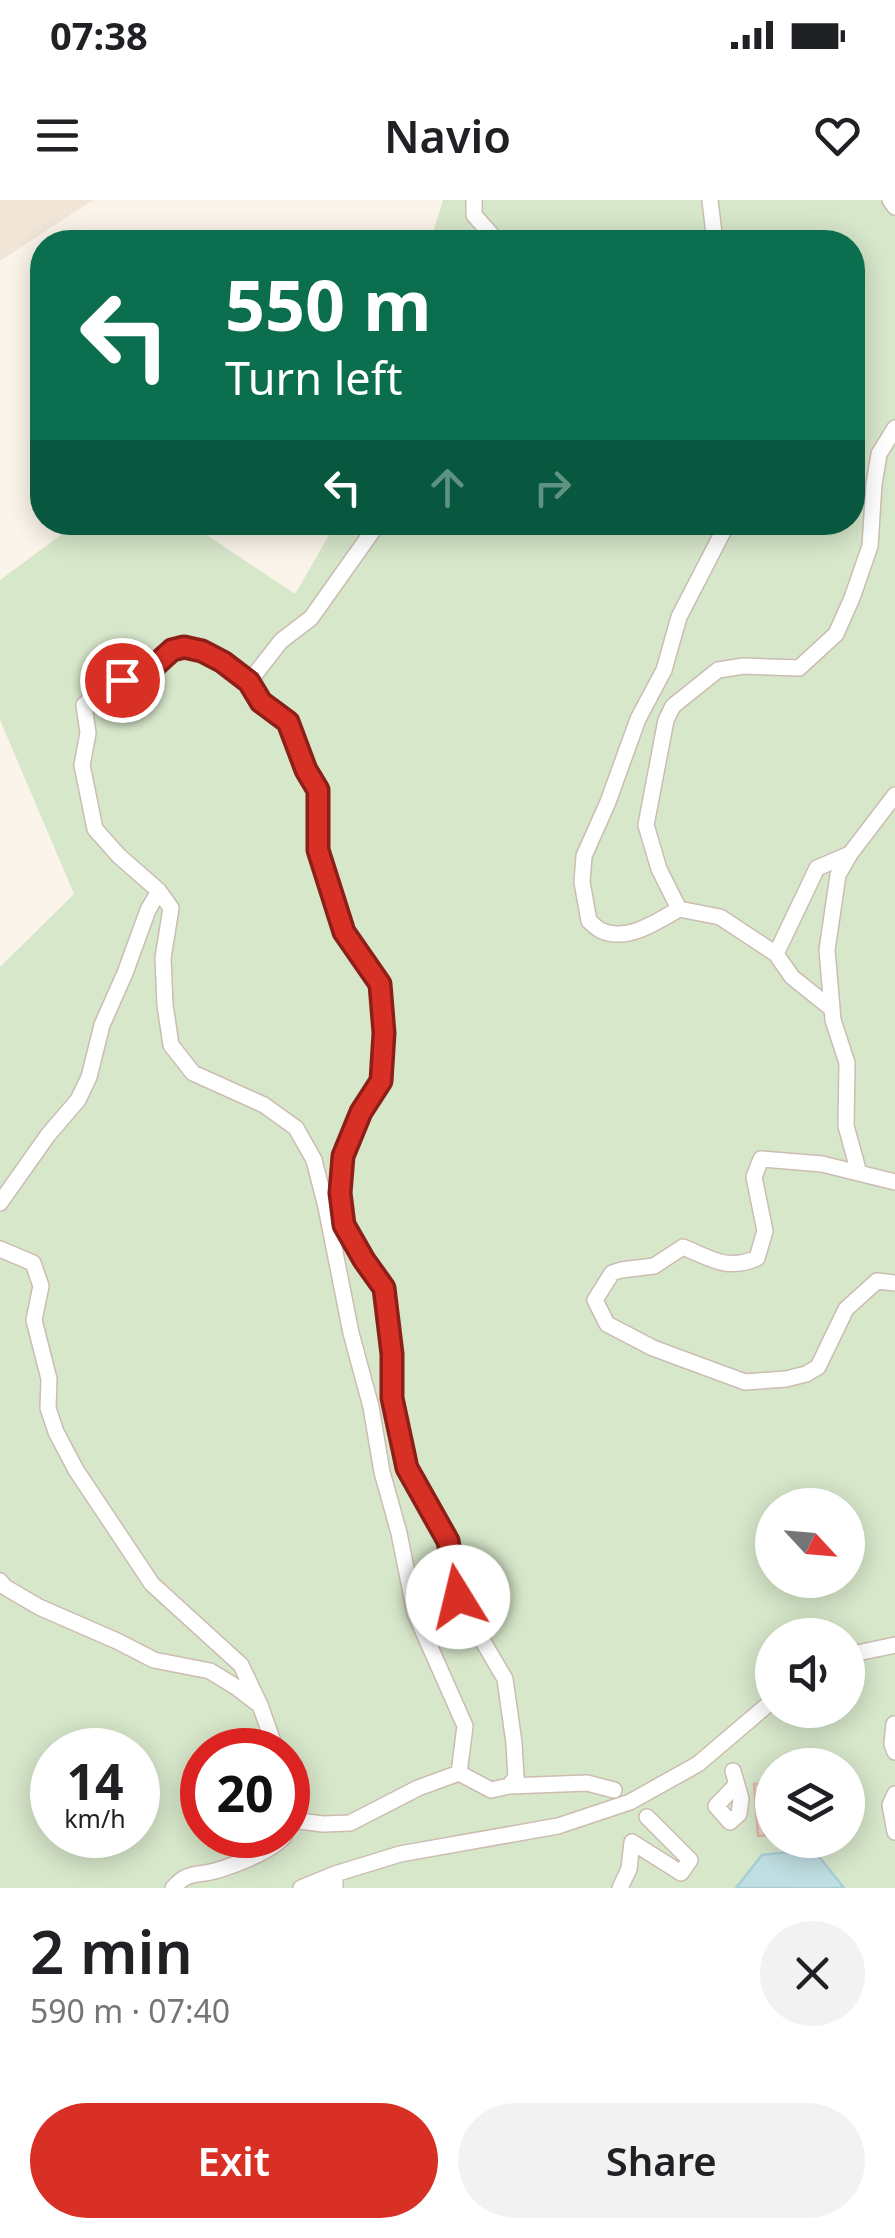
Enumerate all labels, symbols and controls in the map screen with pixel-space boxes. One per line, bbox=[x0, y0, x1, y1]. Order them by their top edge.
text: 07:38 bbox=[50, 9, 148, 61]
text: Navio bbox=[384, 105, 511, 166]
icon: menu bbox=[30, 108, 85, 163]
icon: heart bbox=[810, 108, 865, 163]
text: 550 m bbox=[225, 256, 432, 352]
icon: left bbox=[60, 270, 190, 400]
text: Turn left bbox=[225, 347, 402, 408]
icon: left bbox=[315, 460, 370, 515]
icon: ahead bbox=[420, 460, 475, 515]
icon: right bbox=[525, 460, 580, 515]
pin bbox=[80, 638, 165, 723]
icon: arrive bbox=[95, 653, 150, 708]
north arrow bbox=[755, 1488, 865, 1598]
map controls bbox=[755, 1488, 865, 1858]
position arrow bbox=[406, 1545, 510, 1649]
button: sound bbox=[755, 1618, 865, 1728]
speed limit sign: 20 bbox=[180, 1728, 310, 1858]
text: 14 bbox=[66, 1747, 124, 1815]
button: layers bbox=[755, 1748, 865, 1858]
text: km/h bbox=[64, 1801, 126, 1835]
text: 2 min bbox=[30, 1910, 193, 1992]
button: close bbox=[760, 1921, 865, 2026]
text: 590 m · 07:40 bbox=[30, 1989, 230, 2032]
button: Exit bbox=[30, 2103, 438, 2218]
button: Share bbox=[458, 2103, 865, 2218]

